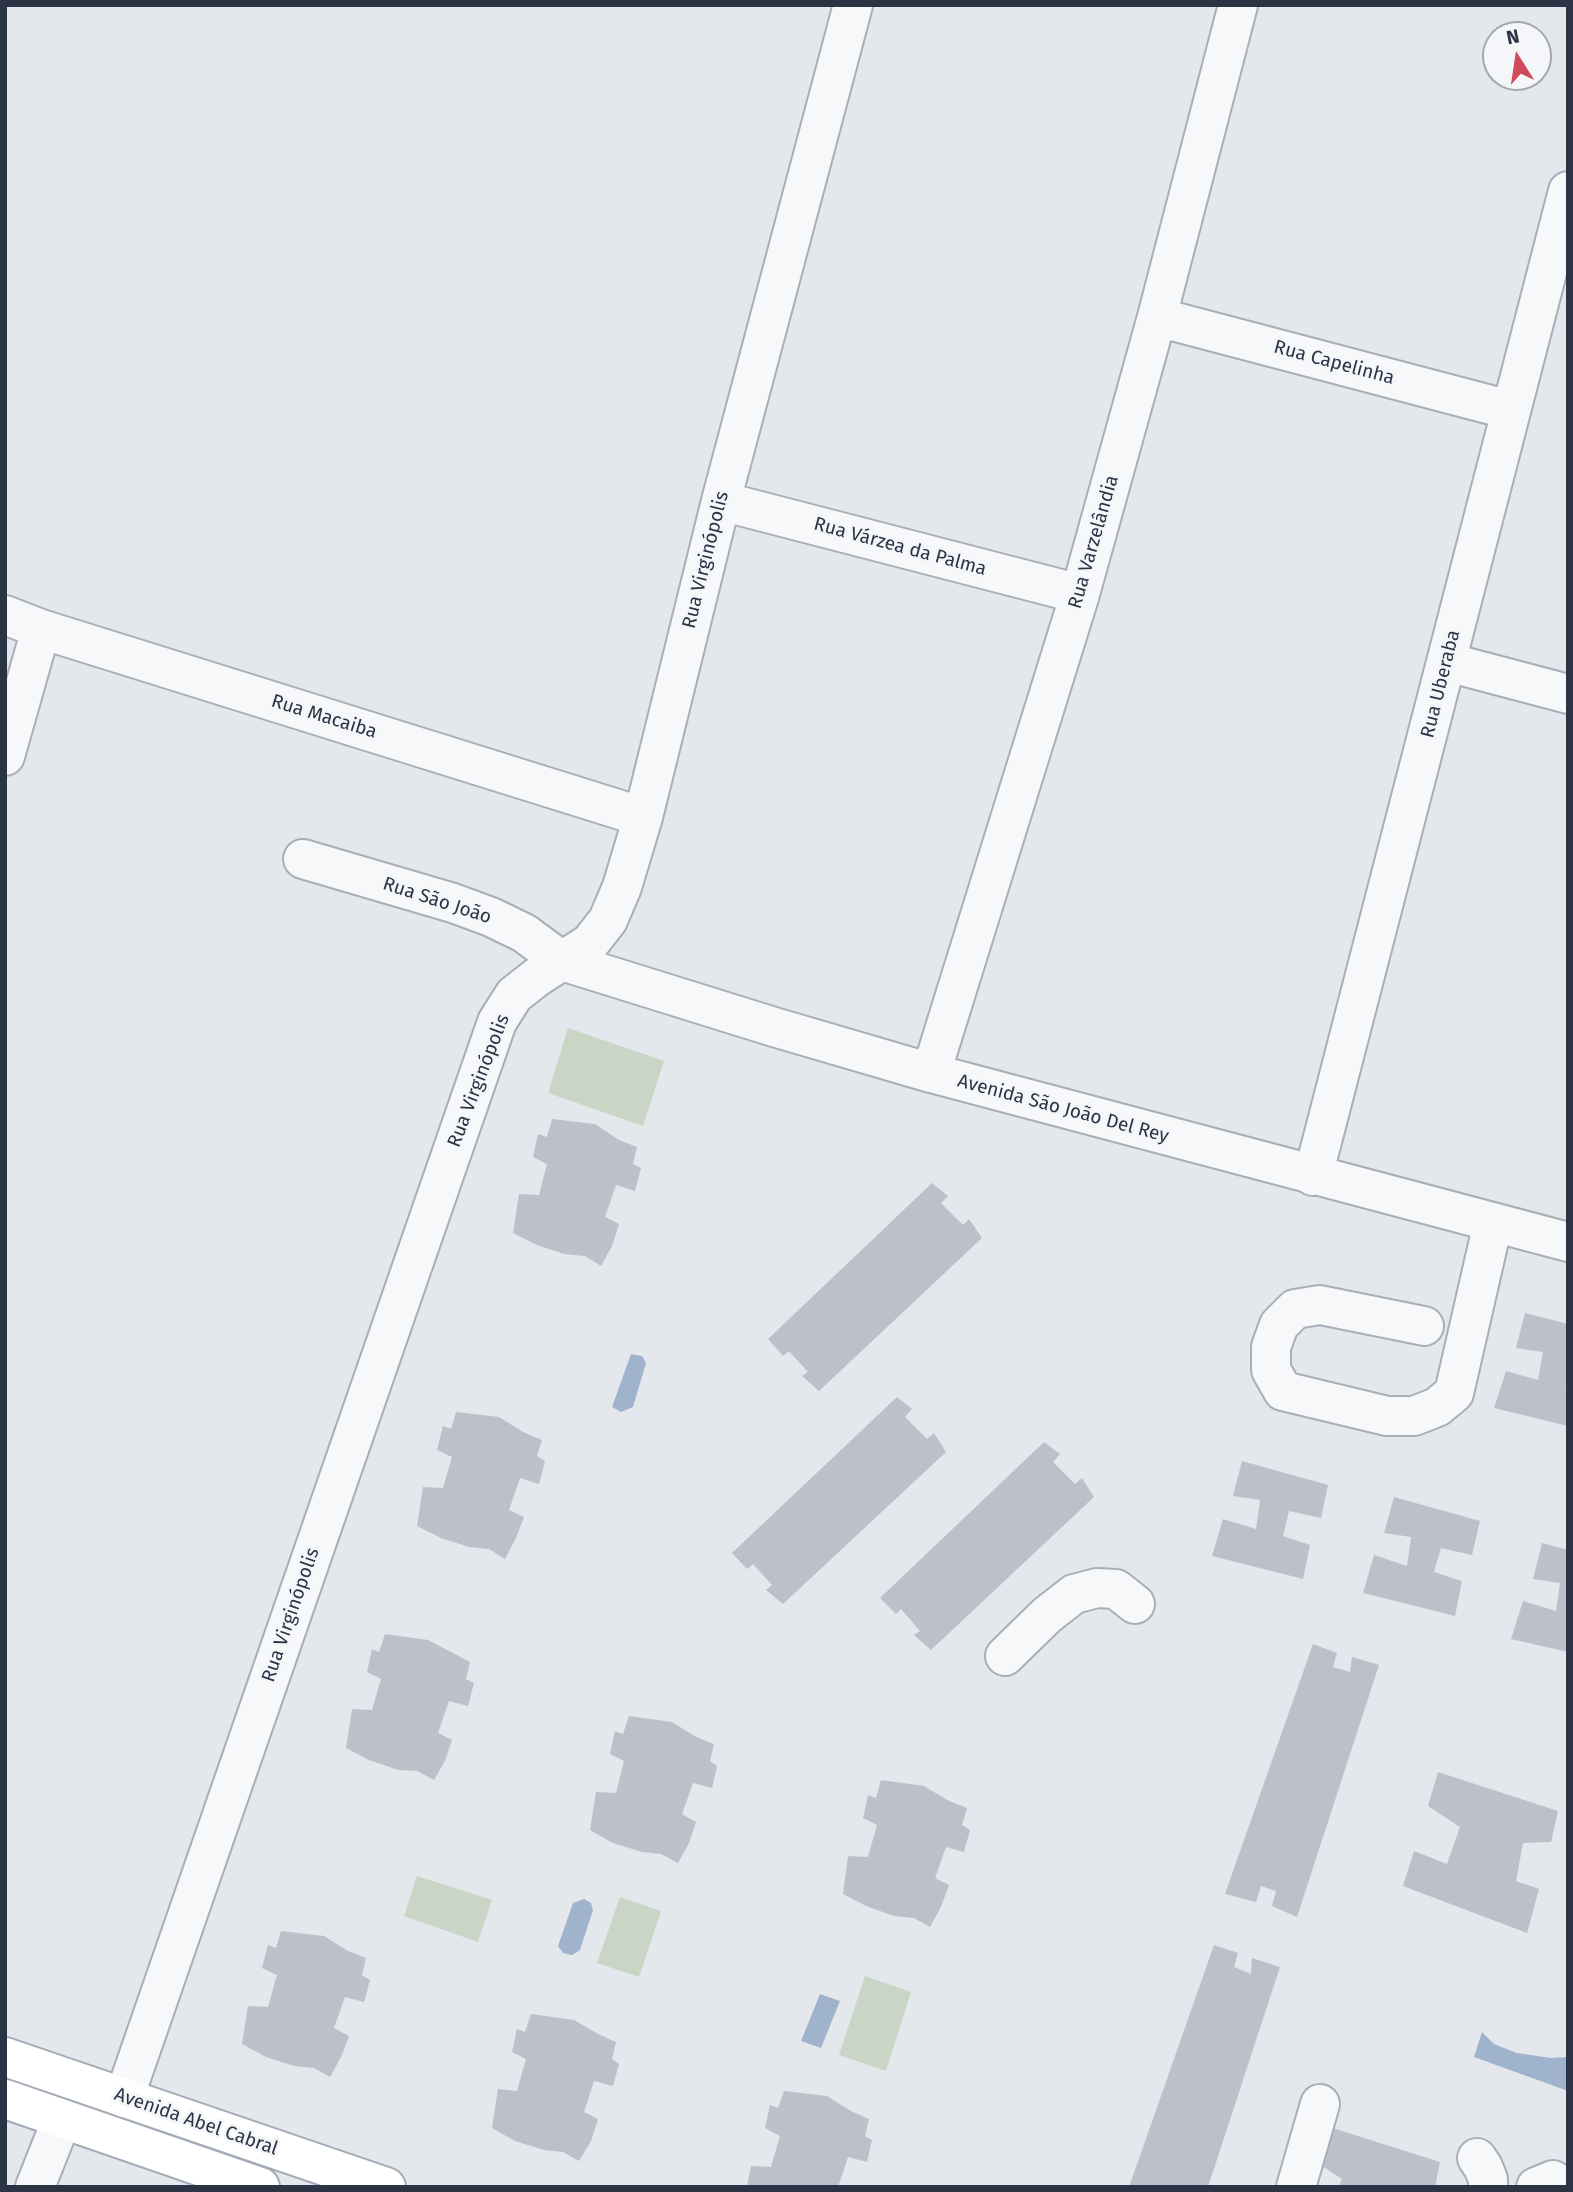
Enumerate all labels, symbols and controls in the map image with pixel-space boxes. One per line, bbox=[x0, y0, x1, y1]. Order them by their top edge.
north arrow bbox=[1482, 21, 1552, 91]
text: N bbox=[1504, 24, 1521, 49]
street label: Rua Capelinha bbox=[1271, 336, 1397, 390]
street label: Rua Varzelândia bbox=[1064, 473, 1124, 611]
street label: Rua Virginópolis bbox=[678, 489, 734, 631]
street label: Rua Várzea da Palma bbox=[811, 513, 989, 581]
street label: Rua Uberaba bbox=[1417, 628, 1465, 740]
street label: Rua Macaiba bbox=[269, 690, 379, 744]
street label: Rua São João bbox=[380, 873, 494, 929]
street label: Rua Virginópolis bbox=[443, 1011, 515, 1151]
street label: Avenida São João Del Rey bbox=[955, 1070, 1171, 1148]
street label: Rua Virginópolis bbox=[257, 1545, 325, 1685]
street label: Avenida Abel Cabral bbox=[111, 2083, 281, 2161]

